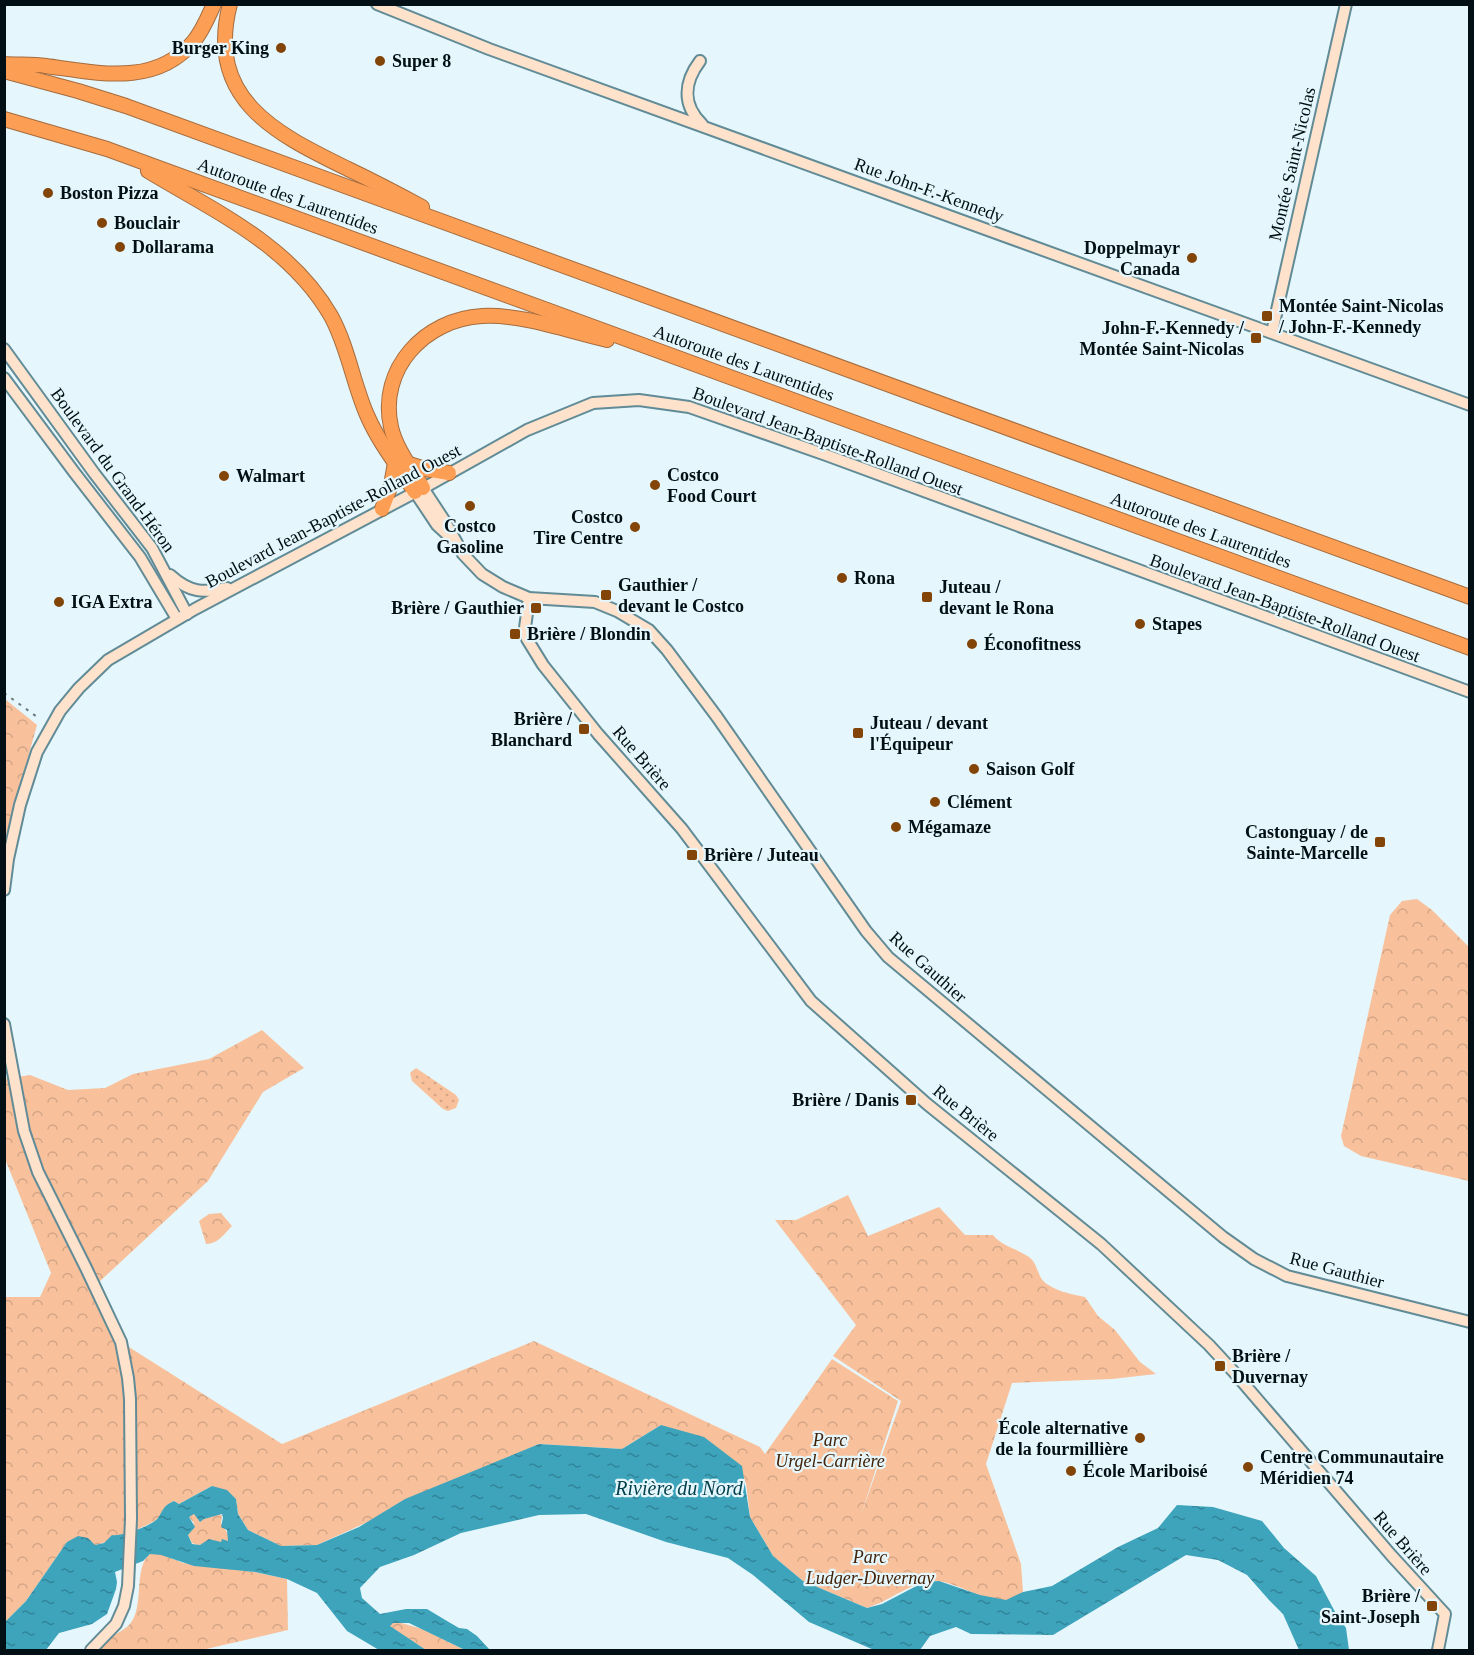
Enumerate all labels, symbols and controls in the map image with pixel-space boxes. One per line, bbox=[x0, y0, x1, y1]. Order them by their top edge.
place label: Burger King bbox=[172, 38, 269, 58]
marker: Burger King bbox=[274, 41, 288, 55]
place label: Super 8 bbox=[392, 51, 451, 71]
marker: Super 8 bbox=[373, 54, 387, 68]
street label: Montée Saint-Nicolas bbox=[1265, 85, 1319, 243]
street label: Autoroute des Laurentides bbox=[195, 154, 381, 238]
street label: Rue John-F.-Kennedy bbox=[852, 154, 1006, 226]
place label: Boston Pizza bbox=[60, 183, 159, 203]
marker: Boston Pizza bbox=[41, 186, 55, 200]
place label: Bouclair bbox=[114, 213, 180, 233]
marker: Bouclair bbox=[95, 216, 109, 230]
place label: Dollarama bbox=[132, 237, 214, 257]
place label: Doppelmayr Canada bbox=[1084, 238, 1180, 279]
marker: Dollarama bbox=[113, 240, 127, 254]
marker: Doppelmayr Canada bbox=[1185, 251, 1199, 265]
place label: Montée Saint-Nicolas / John-F.-Kennedy bbox=[1278, 296, 1443, 337]
marker: Montée Saint-Nicolas / John-F.-Kennedy bbox=[1260, 309, 1274, 323]
place label: John-F.-Kennedy / Montée Saint-Nicolas bbox=[1080, 318, 1245, 359]
street label: Autoroute des Laurentides bbox=[651, 321, 837, 405]
marker: John-F.-Kennedy / Montée Saint-Nicolas bbox=[1249, 331, 1263, 345]
street label: Boulevard Jean-Baptiste-Rolland Ouest bbox=[690, 383, 966, 499]
street label: Boulevard du Grand-Héron bbox=[47, 384, 179, 556]
street label: Boulevard Jean-Baptiste-Rolland Ouest bbox=[202, 440, 464, 592]
place label: Costco Food Court bbox=[667, 465, 757, 506]
place label: Walmart bbox=[236, 466, 305, 486]
marker: Walmart bbox=[217, 469, 231, 483]
marker: Costco Food Court bbox=[648, 478, 662, 492]
street label: Autoroute des Laurentides bbox=[1108, 488, 1294, 572]
marker: Costco Gasoline bbox=[463, 499, 477, 513]
place label: Costco Tire Centre bbox=[534, 507, 623, 548]
place label: Costco Gasoline bbox=[436, 516, 504, 557]
marker: Costco Tire Centre bbox=[628, 520, 642, 534]
street label: Boulevard Jean-Baptiste-Rolland Ouest bbox=[1147, 550, 1423, 666]
place label: Rona bbox=[854, 568, 895, 588]
marker: Rona bbox=[835, 571, 849, 585]
place label: Gauthier / devant le Costco bbox=[618, 575, 744, 616]
place label: Juteau / devant le Rona bbox=[939, 577, 1054, 618]
marker: Gauthier / devant le Costco bbox=[599, 588, 613, 602]
marker: Juteau / devant le Rona bbox=[920, 590, 934, 604]
place label: IGA Extra bbox=[71, 592, 153, 612]
marker: IGA Extra bbox=[52, 595, 66, 609]
place label: Brière / Gauthier bbox=[391, 598, 524, 618]
marker: Brière / Gauthier bbox=[529, 601, 543, 615]
place label: Stapes bbox=[1152, 614, 1202, 634]
marker: Stapes bbox=[1133, 617, 1147, 631]
place label: Brière / Blondin bbox=[527, 624, 651, 644]
marker: Brière / Blondin bbox=[508, 627, 522, 641]
place label: Éconofitness bbox=[984, 633, 1081, 654]
marker: Éconofitness bbox=[965, 637, 979, 651]
place label: Brière / Blanchard bbox=[491, 709, 573, 750]
place label: Juteau / devant l'Équipeur bbox=[870, 713, 988, 754]
marker: Brière / Blanchard bbox=[577, 722, 591, 736]
street label: Rue Brière bbox=[609, 722, 675, 794]
marker: Juteau / devant l'Équipeur bbox=[851, 726, 865, 740]
place label: Saison Golf bbox=[986, 759, 1076, 779]
marker: Saison Golf bbox=[967, 762, 981, 776]
place label: Clément bbox=[947, 792, 1012, 812]
marker: Clément bbox=[928, 795, 942, 809]
place label: Mégamaze bbox=[908, 817, 991, 837]
marker: Mégamaze bbox=[889, 820, 903, 834]
place label: Castonguay / de Sainte-Marcelle bbox=[1245, 822, 1368, 863]
marker: Castonguay / de Sainte-Marcelle bbox=[1373, 835, 1387, 849]
place label: Brière / Juteau bbox=[704, 845, 819, 865]
marker: Brière / Juteau bbox=[685, 848, 699, 862]
street label: Rue Gauthier bbox=[885, 927, 971, 1007]
street label: Rue Brière bbox=[929, 1081, 1003, 1145]
place label: Brière / Danis bbox=[792, 1090, 899, 1110]
marker: Brière / Danis bbox=[904, 1093, 918, 1107]
street label: Rue Gauthier bbox=[1288, 1248, 1386, 1292]
place label: Brière / Duvernay bbox=[1232, 1346, 1308, 1387]
marker: Brière / Duvernay bbox=[1213, 1359, 1227, 1373]
place label: École alternative de la fourmillière bbox=[995, 1417, 1128, 1459]
park label: Parc Urgel-Carrière bbox=[775, 1430, 885, 1471]
marker: École alternative de la fourmillière bbox=[1133, 1431, 1147, 1445]
place label: Centre Communautaire Méridien 74 bbox=[1260, 1447, 1444, 1488]
place label: École Mariboisé bbox=[1083, 1460, 1207, 1481]
marker: Centre Communautaire Méridien 74 bbox=[1241, 1460, 1255, 1474]
marker: École Mariboisé bbox=[1064, 1464, 1078, 1478]
water label: Rivière du Nord bbox=[614, 1477, 744, 1499]
street label: Rue Brière bbox=[1370, 1507, 1436, 1579]
park label: Parc Ludger-Duvernay bbox=[805, 1547, 934, 1588]
place label: Brière / Saint-Joseph bbox=[1321, 1586, 1421, 1627]
marker: Brière / Saint-Joseph bbox=[1425, 1599, 1439, 1613]

